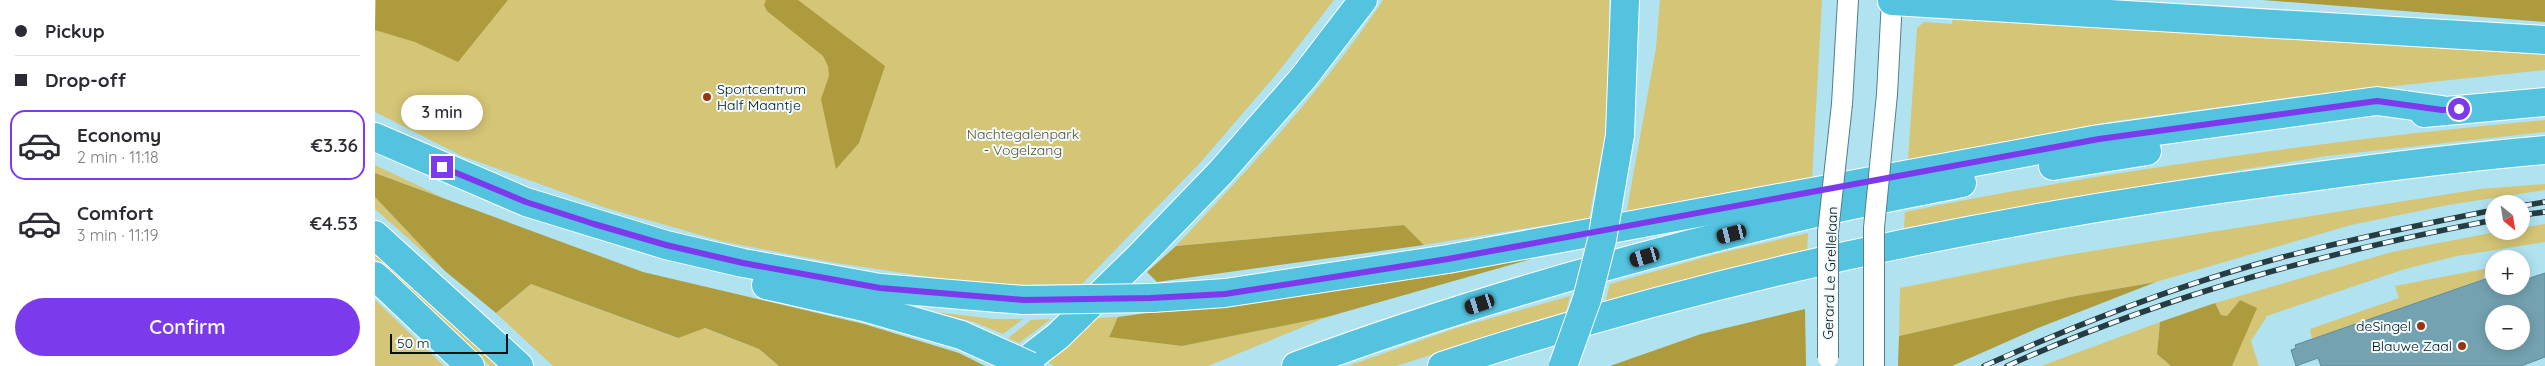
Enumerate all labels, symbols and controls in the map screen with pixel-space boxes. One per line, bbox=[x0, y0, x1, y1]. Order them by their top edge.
text: Pickup bbox=[45, 19, 105, 43]
text: Drop-off bbox=[45, 68, 126, 92]
place label: Sportcentrum Half Maantje bbox=[717, 80, 806, 114]
marker: Sportcentrum Half Maantje bbox=[701, 91, 713, 103]
callout: 3 min bbox=[401, 94, 483, 130]
route start bbox=[2448, 98, 2470, 120]
text: 3 min bbox=[422, 102, 462, 122]
icon: car bbox=[17, 123, 62, 168]
text: Economy bbox=[77, 123, 161, 147]
park label: Nachtegalenpark - Vogelzang bbox=[967, 125, 1079, 159]
text: €3.36 bbox=[311, 133, 358, 157]
text: 2 min · 11:18 bbox=[77, 147, 159, 167]
route end bbox=[431, 156, 453, 178]
north arrow bbox=[2485, 195, 2530, 240]
map controls bbox=[2485, 195, 2530, 350]
icon: car bbox=[17, 201, 62, 246]
text: Comfort bbox=[77, 201, 154, 225]
street label: Gerard Le Grellelaan bbox=[1819, 206, 1841, 340]
text: €4.53 bbox=[310, 211, 358, 235]
car bbox=[1715, 223, 1748, 245]
text: 3 min · 11:19 bbox=[77, 225, 159, 245]
car bbox=[1628, 246, 1661, 268]
button: + bbox=[2485, 250, 2530, 295]
car bbox=[1463, 292, 1496, 316]
button: Confirm bbox=[15, 298, 360, 356]
button: − bbox=[2485, 305, 2530, 350]
place label: deSingel bbox=[2356, 317, 2411, 335]
marker: deSingel bbox=[2415, 320, 2427, 332]
scale bar bbox=[390, 331, 507, 354]
text: 50 m bbox=[397, 334, 430, 352]
place label: Blauwe Zaal bbox=[2372, 337, 2452, 355]
marker: Blauwe Zaal bbox=[2456, 340, 2468, 352]

